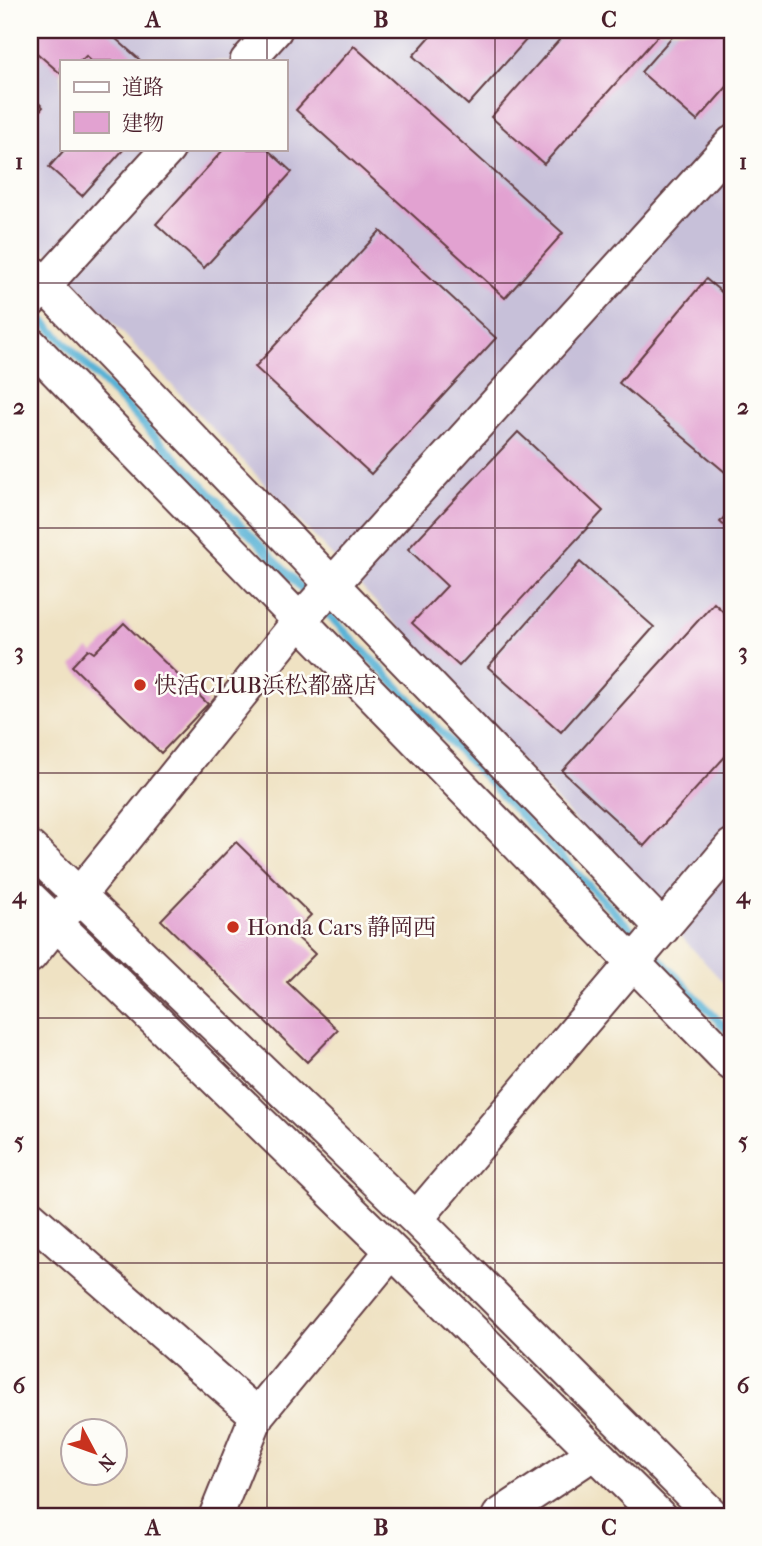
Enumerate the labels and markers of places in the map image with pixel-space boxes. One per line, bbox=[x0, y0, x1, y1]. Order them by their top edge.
place label: 快活CLUB浜松都盛店 bbox=[154, 672, 377, 699]
marker: 快活CLUB浜松都盛店 bbox=[132, 677, 148, 693]
place label: Honda Cars 静岡西 bbox=[247, 914, 436, 941]
marker: Honda Cars 静岡西 bbox=[225, 919, 241, 935]

